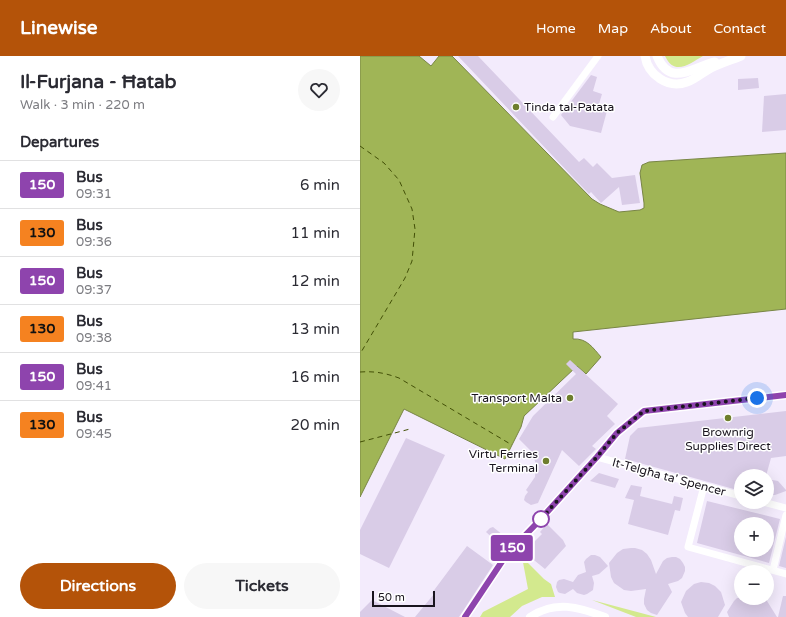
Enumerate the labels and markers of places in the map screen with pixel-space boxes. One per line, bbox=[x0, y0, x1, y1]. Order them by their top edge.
place label: Tinda tal-Patata bbox=[524, 100, 614, 114]
marker: Tinda tal-Patata bbox=[511, 102, 521, 112]
place label: Transport Malta bbox=[471, 391, 562, 405]
marker: Transport Malta bbox=[565, 393, 575, 403]
marker: Brownrig Supplies Direct bbox=[723, 413, 733, 423]
place label: Brownrig Supplies Direct bbox=[685, 425, 771, 453]
place label: Virtu Ferries Terminal bbox=[469, 447, 538, 475]
marker: Virtu Ferries Terminal bbox=[541, 456, 551, 466]
unlabelled marker bbox=[532, 510, 550, 528]

